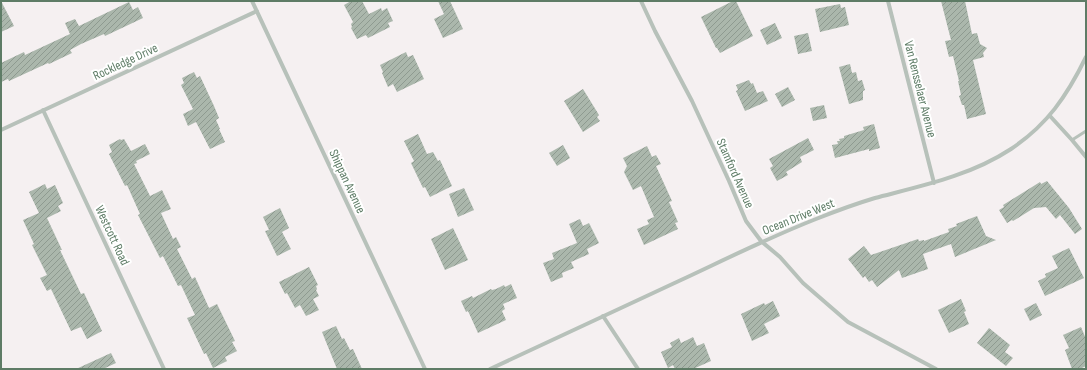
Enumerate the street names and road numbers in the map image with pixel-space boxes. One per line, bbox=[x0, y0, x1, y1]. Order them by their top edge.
street label: Van Rensselaer Avenue bbox=[900, 39, 940, 139]
street label: Rockledge Drive bbox=[90, 40, 160, 84]
street label: Stamford Avenue bbox=[713, 136, 758, 211]
street label: Shippan Avenue bbox=[325, 147, 369, 216]
street label: Ocean Drive West bbox=[760, 195, 837, 239]
street label: Westcott Road bbox=[91, 203, 133, 268]

